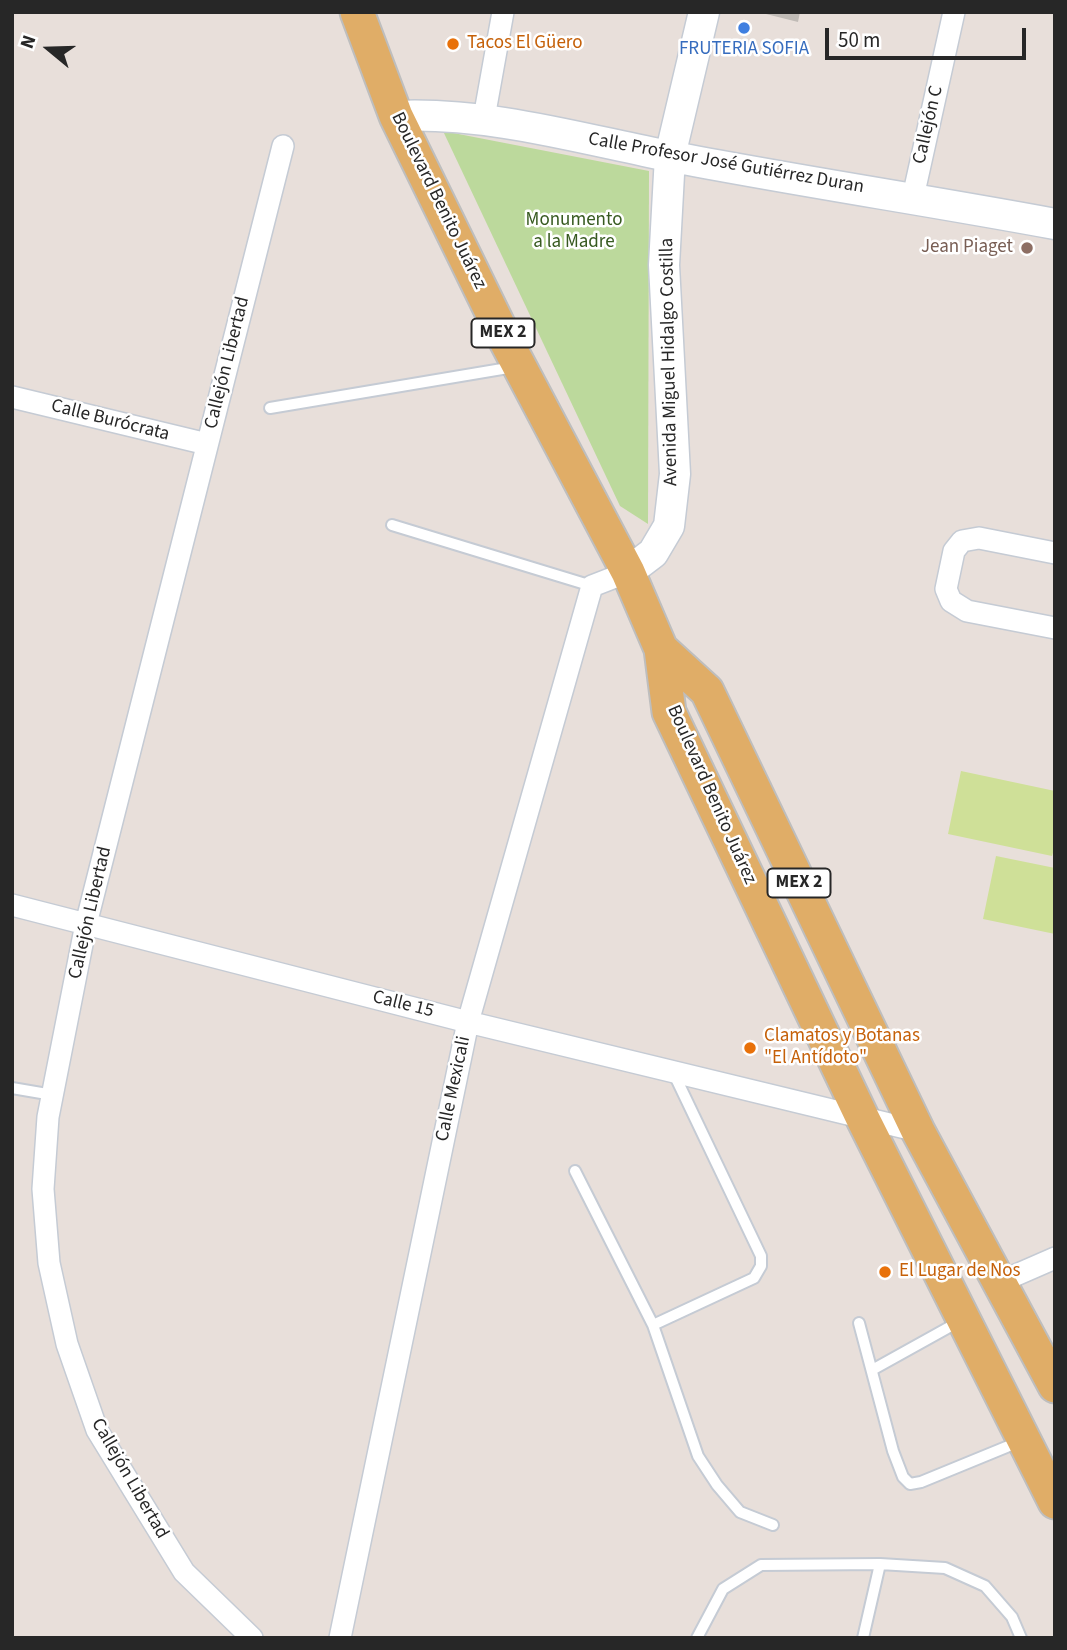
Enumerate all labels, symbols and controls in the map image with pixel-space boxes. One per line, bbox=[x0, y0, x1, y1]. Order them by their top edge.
north arrow bbox=[14, 14, 84, 84]
scale bar bbox=[829, 14, 1030, 58]
marker: FRUTERIA SOFIA bbox=[736, 20, 752, 36]
text: 50 m bbox=[838, 25, 880, 55]
text: N bbox=[14, 32, 43, 52]
place label: Tacos El Güero bbox=[467, 33, 583, 55]
marker: Tacos El Güero bbox=[445, 36, 461, 52]
place label: FRUTERIA SOFIA bbox=[679, 39, 809, 61]
street label: Callejón C bbox=[909, 84, 949, 166]
street label: Boulevard Benito Juárez bbox=[385, 109, 491, 293]
street label: Calle Profesor José Gutiérrez Duran bbox=[586, 128, 866, 200]
park label: Monumento a la Madre bbox=[526, 210, 622, 254]
place label: Jean Piaget bbox=[921, 237, 1013, 259]
street label: Avenida Miguel Hidalgo Costilla bbox=[656, 238, 684, 486]
marker: Jean Piaget bbox=[1019, 240, 1035, 256]
street label: Callejón Libertad bbox=[201, 295, 255, 431]
road number: MEX 2 bbox=[472, 318, 534, 348]
street label: Calle Burócrata bbox=[48, 395, 172, 447]
street label: Boulevard Benito Juárez bbox=[661, 702, 761, 888]
street label: Callejón Libertad bbox=[65, 845, 117, 981]
road number: MEX 2 bbox=[768, 868, 830, 898]
street label: Calle 15 bbox=[370, 986, 436, 1024]
place label: Clamatos y Botanas "El Antídoto" bbox=[764, 1026, 920, 1070]
street label: Calle Mexicali bbox=[432, 1034, 476, 1144]
marker: Clamatos y Botanas "El Antídoto" bbox=[742, 1040, 758, 1056]
place label: El Lugar de Nos bbox=[899, 1261, 1021, 1283]
marker: El Lugar de Nos bbox=[877, 1264, 893, 1280]
street label: Callejón Libertad bbox=[85, 1415, 173, 1543]

